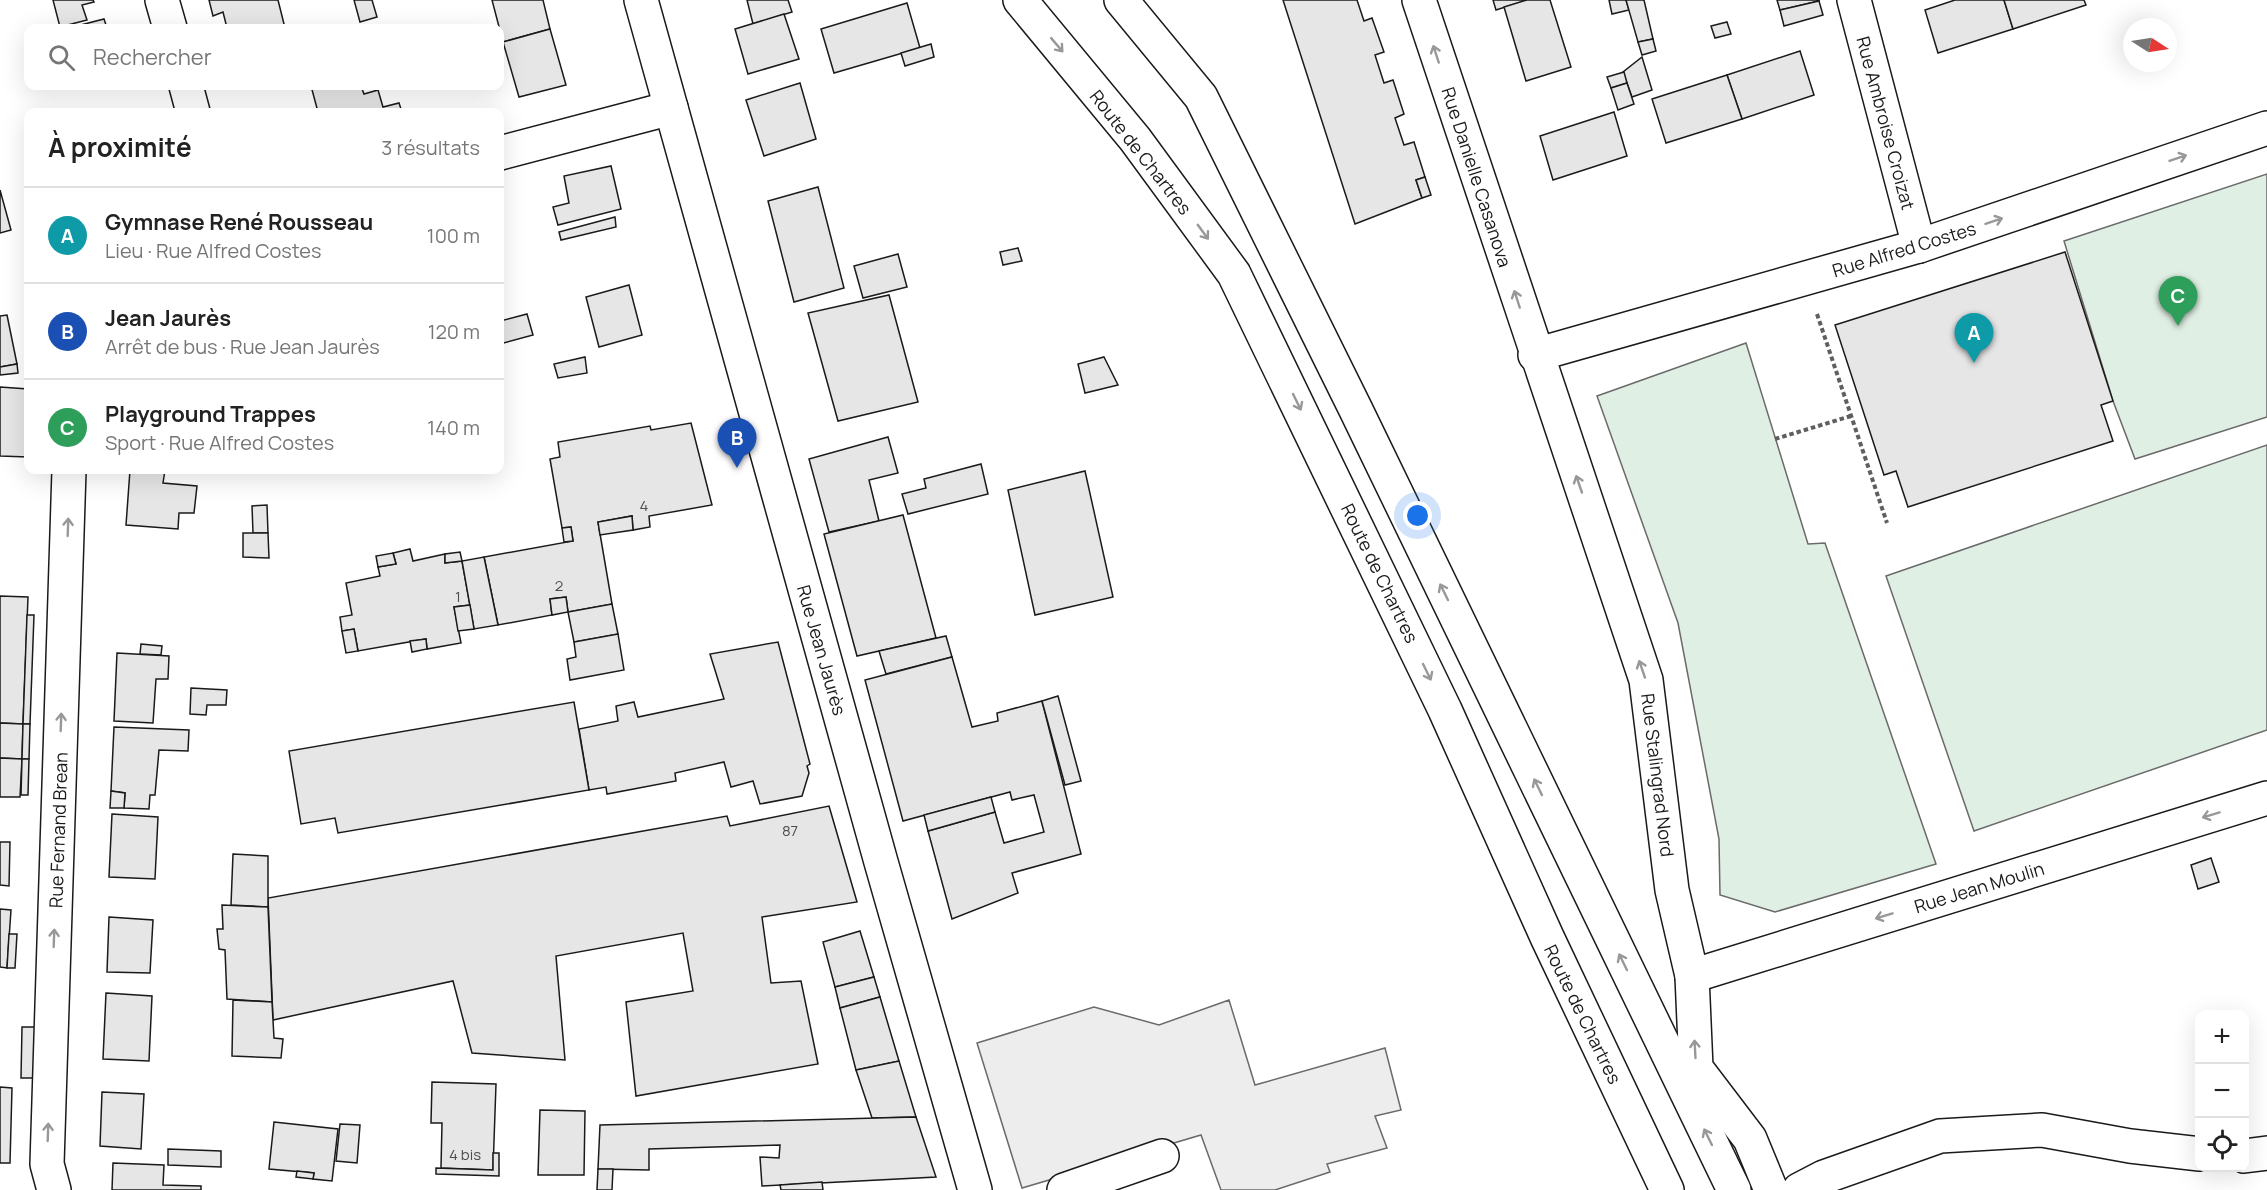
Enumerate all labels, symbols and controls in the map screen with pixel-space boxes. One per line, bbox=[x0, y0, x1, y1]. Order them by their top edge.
north arrow bbox=[2123, 18, 2177, 72]
search box bbox=[24, 24, 504, 90]
street label: Rue Ambroise Croizat bbox=[1851, 34, 1921, 212]
one-way arrow bbox=[1050, 37, 1063, 53]
icon: search bbox=[45, 41, 78, 74]
text: Rechercher bbox=[93, 42, 212, 72]
one-way arrow bbox=[1430, 45, 1441, 64]
street label: Rue Danielle Casanova bbox=[1437, 84, 1517, 270]
street label: Route de Chartres bbox=[1085, 85, 1197, 219]
text: À proximité bbox=[48, 129, 192, 165]
text: 3 résultats bbox=[381, 134, 480, 161]
one-way arrow bbox=[2168, 152, 2187, 163]
text: Gymnase René Rousseau bbox=[105, 207, 373, 237]
one-way arrow bbox=[1984, 214, 2003, 225]
street label: Rue Alfred Costes bbox=[1829, 216, 1979, 282]
text: A bbox=[61, 222, 74, 249]
text: 100 m bbox=[427, 222, 480, 249]
one-way arrow bbox=[1197, 223, 1209, 239]
text: Lieu · Rue Alfred Costes bbox=[105, 237, 321, 264]
pin: C bbox=[2158, 276, 2198, 326]
one-way arrow bbox=[1511, 290, 1522, 309]
text: Jean Jaurès bbox=[105, 303, 231, 333]
pin: A bbox=[1954, 314, 1994, 363]
text: B bbox=[61, 318, 74, 345]
text: 120 m bbox=[428, 318, 480, 345]
text: Arrêt de bus · Rue Jean Jaurès bbox=[105, 333, 380, 360]
one-way arrow bbox=[1291, 393, 1303, 411]
text: Playground Trappes bbox=[105, 399, 316, 429]
text: C bbox=[60, 414, 75, 441]
text: 140 m bbox=[427, 414, 480, 441]
pin: B bbox=[718, 418, 756, 468]
text: Sport · Rue Alfred Costes bbox=[105, 429, 334, 456]
one-way arrow bbox=[1573, 476, 1584, 494]
house number: 4 bbox=[640, 495, 649, 516]
street label: Route de Chartres bbox=[1336, 499, 1424, 647]
your location bbox=[1403, 501, 1432, 530]
one-way arrow bbox=[62, 517, 73, 537]
house number: 2 bbox=[555, 575, 563, 596]
street label: Rue Jean Jaurès bbox=[792, 582, 852, 718]
one-way arrow bbox=[1438, 584, 1449, 602]
house number: 1 bbox=[455, 586, 461, 607]
one-way arrow bbox=[1635, 660, 1646, 679]
one-way arrow bbox=[1422, 663, 1434, 681]
street label: Rue Stalingrad Nord bbox=[1636, 692, 1680, 858]
one-way arrow bbox=[56, 712, 67, 732]
street label: Rue Fernand Brean bbox=[43, 752, 73, 908]
one-way arrow bbox=[1532, 778, 1543, 796]
one-way arrow bbox=[2202, 810, 2221, 821]
house number: 87 bbox=[782, 820, 798, 841]
street label: Rue Jean Moulin bbox=[1911, 856, 2047, 918]
one-way arrow bbox=[1875, 911, 1894, 922]
one-way arrow bbox=[49, 928, 60, 948]
street label: Route de Chartres bbox=[1539, 940, 1627, 1088]
one-way arrow bbox=[1616, 954, 1628, 972]
map controls bbox=[2195, 1010, 2249, 1172]
button: + bbox=[2195, 1010, 2249, 1064]
one-way arrow bbox=[1690, 1039, 1701, 1059]
button: − bbox=[2195, 1064, 2249, 1118]
button: locate bbox=[2195, 1118, 2249, 1172]
one-way arrow bbox=[43, 1123, 54, 1143]
one-way arrow bbox=[1702, 1129, 1714, 1147]
house number: 4 bis bbox=[449, 1144, 481, 1165]

